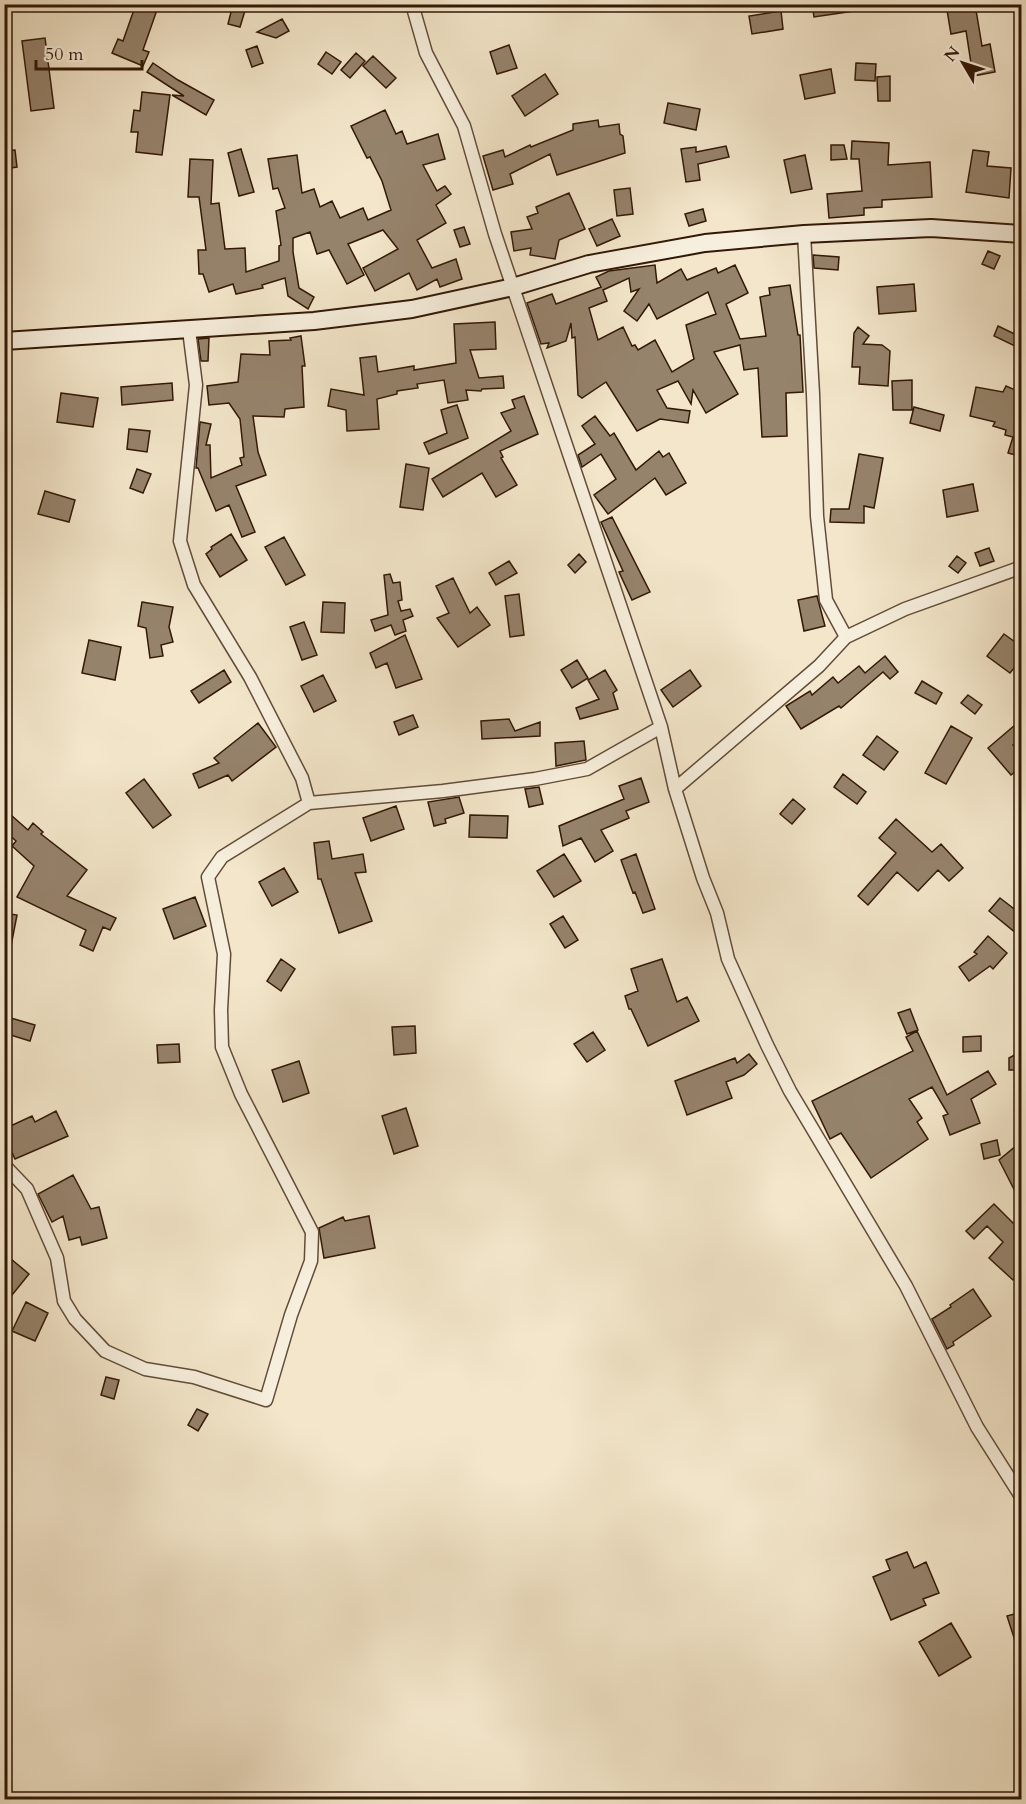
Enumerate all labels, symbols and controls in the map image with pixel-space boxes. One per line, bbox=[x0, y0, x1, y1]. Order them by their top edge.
scale bar bbox=[36, 33, 142, 71]
north arrow bbox=[933, 33, 993, 93]
text: 50 m bbox=[45, 42, 84, 67]
text: N bbox=[939, 42, 965, 67]

